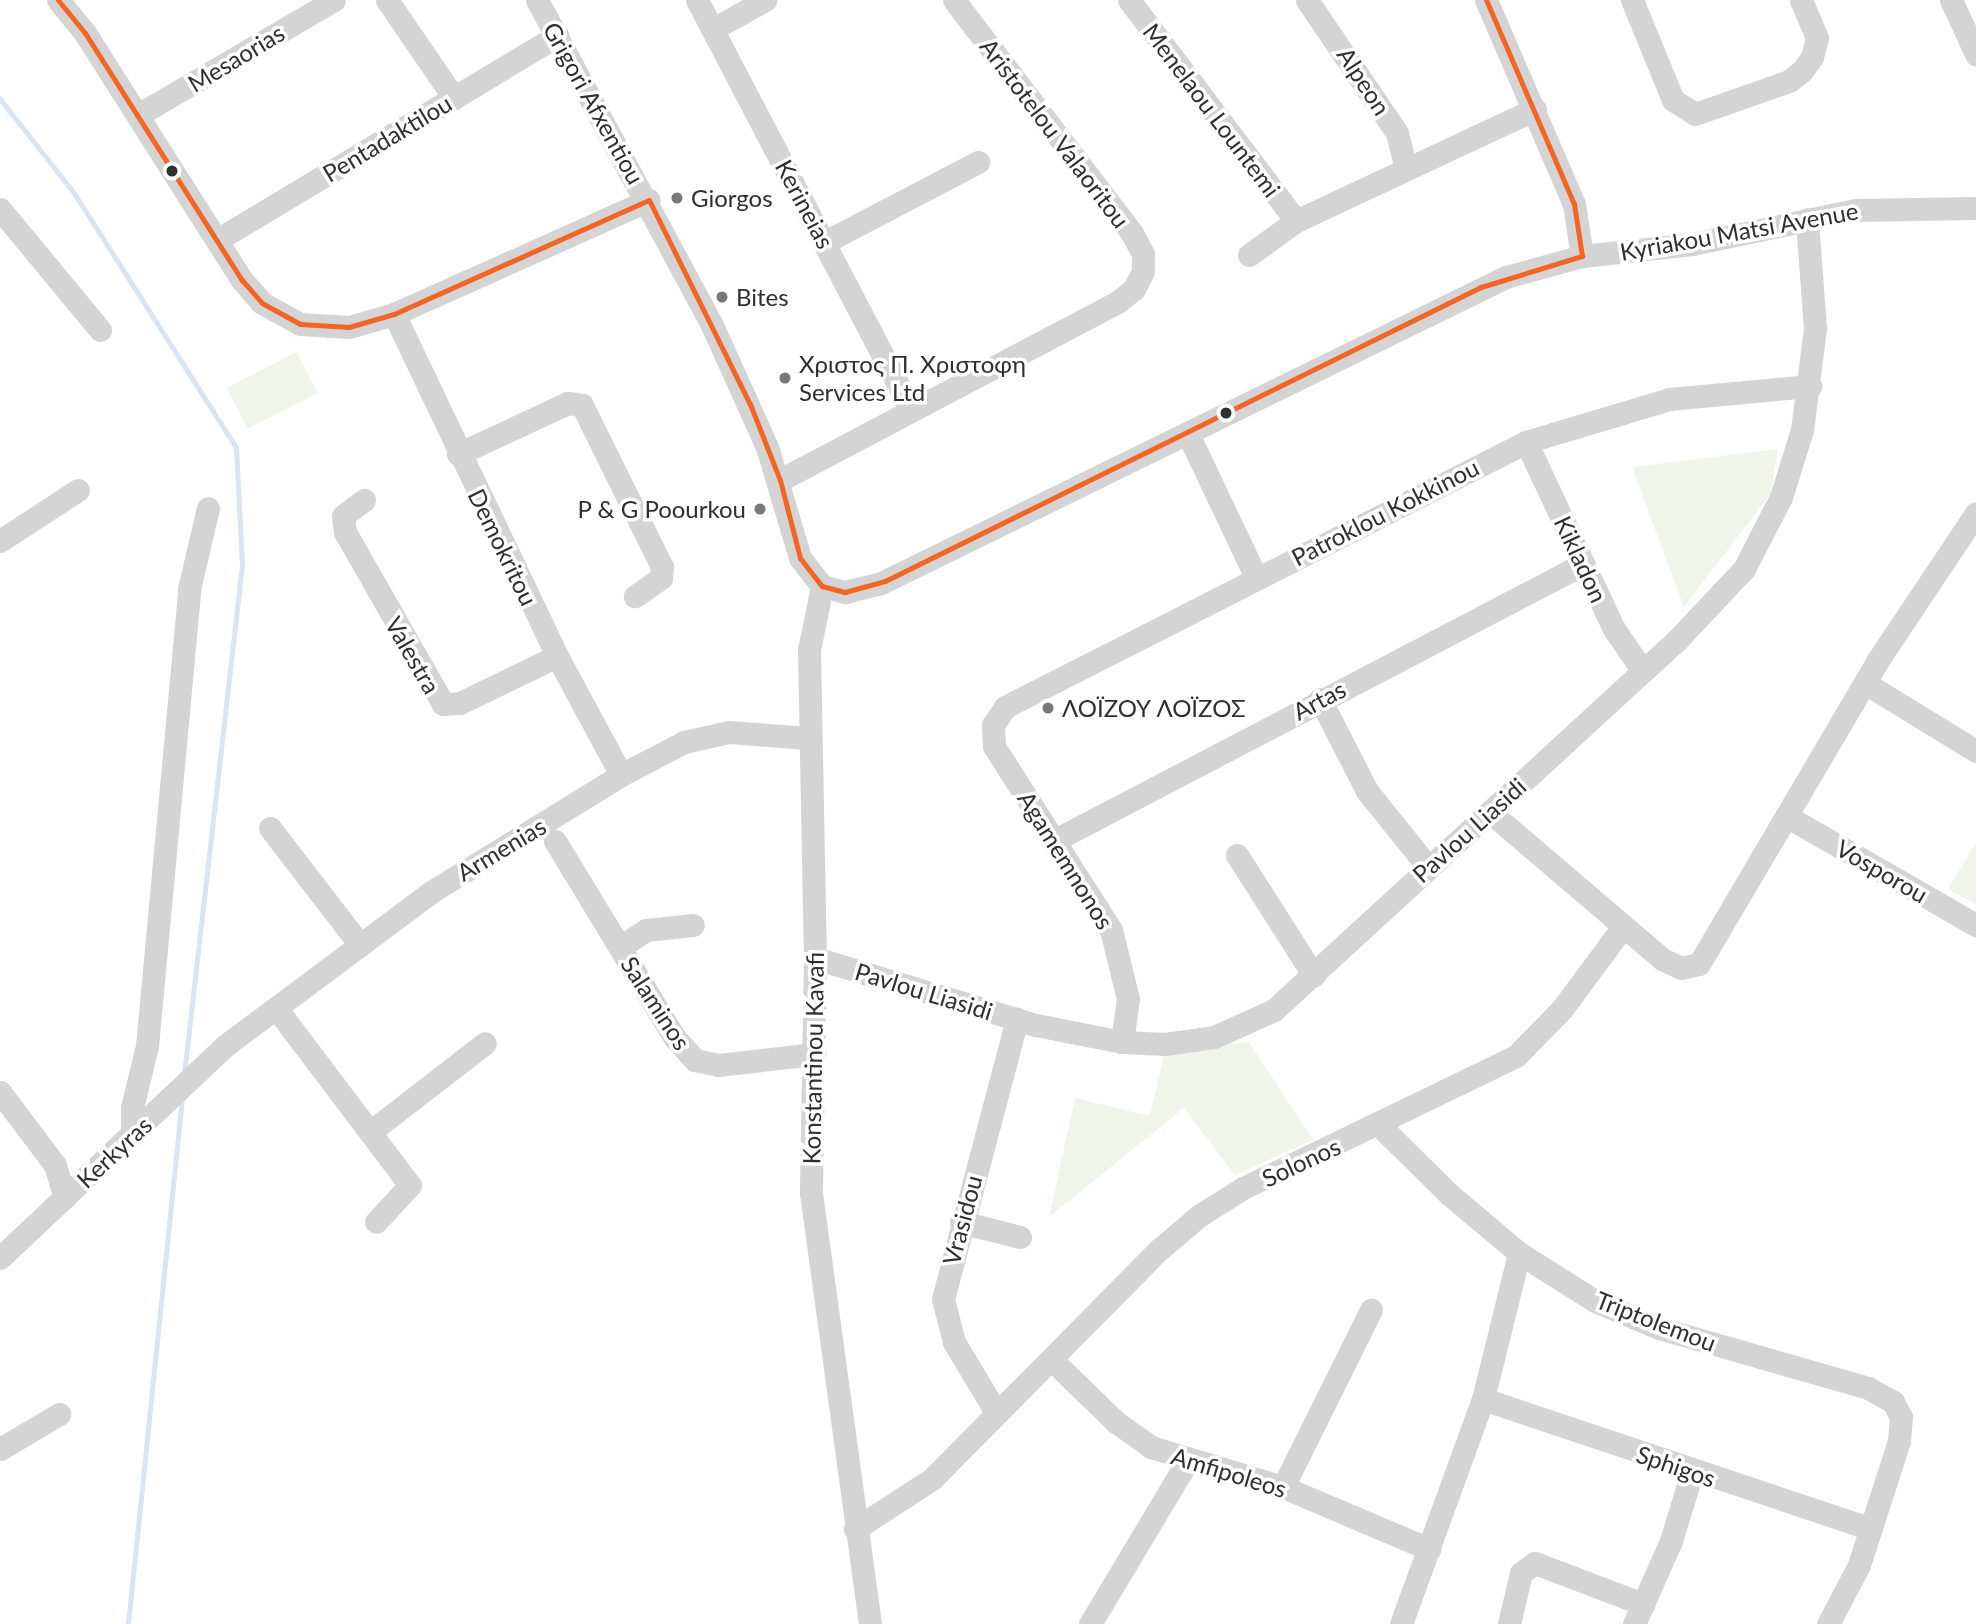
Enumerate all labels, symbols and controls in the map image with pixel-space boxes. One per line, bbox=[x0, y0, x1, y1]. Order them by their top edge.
street label: Grigori Afxentiou bbox=[537, 17, 651, 189]
street label: Mesaorias bbox=[183, 18, 289, 98]
street label: Menelaou Lountemi bbox=[1137, 18, 1287, 202]
street label: Aristotelou Valaoritou bbox=[974, 32, 1136, 234]
street label: Alpeon bbox=[1332, 42, 1396, 120]
street label: Pentadaktilou bbox=[317, 88, 457, 188]
street label: Kerineias bbox=[770, 155, 840, 253]
unlabelled marker bbox=[165, 164, 179, 178]
place label: Giorgos bbox=[691, 184, 773, 212]
marker: Giorgos bbox=[669, 190, 685, 206]
street label: Kyriakou Matsi Avenue bbox=[1617, 196, 1861, 266]
place label: Bites bbox=[736, 283, 789, 311]
marker: Bites bbox=[714, 289, 730, 305]
place label: Χριστος Π. Χριστοφη Services Ltd bbox=[799, 350, 1026, 406]
marker: Χριστος Π. Χριστοφη Services Ltd bbox=[777, 370, 793, 386]
unlabelled marker bbox=[1219, 406, 1233, 420]
street label: Patroklou Kokkinou bbox=[1287, 452, 1483, 572]
street label: Demokritou bbox=[462, 484, 544, 610]
place label: P & G Poourkou bbox=[577, 495, 746, 523]
marker: P & G Poourkou bbox=[752, 501, 768, 517]
street label: Kikladon bbox=[1549, 511, 1613, 607]
street label: Valestra bbox=[379, 611, 447, 699]
street label: Artas bbox=[1288, 674, 1350, 726]
place label: ΛΟΪΖΟΥ ΛΟΪΖΟΣ bbox=[1062, 694, 1246, 722]
marker: ΛΟΪΖΟΥ ΛΟΪΖΟΣ bbox=[1040, 700, 1056, 716]
street label: Pavlou Liasidi bbox=[1407, 772, 1531, 888]
street label: Agamemnonos bbox=[1012, 786, 1120, 934]
street label: Armenias bbox=[451, 811, 551, 887]
street label: Vosporou bbox=[1831, 833, 1933, 909]
street label: Salaminos bbox=[615, 951, 697, 1055]
street label: Konstantinou Kavafi bbox=[797, 951, 829, 1165]
street label: Pavlou Liasidi bbox=[852, 956, 996, 1026]
street label: Kerkyras bbox=[71, 1110, 157, 1194]
street label: Solonos bbox=[1257, 1131, 1345, 1193]
street label: Vrasidou bbox=[936, 1172, 988, 1268]
street label: Triptolemou bbox=[1592, 1285, 1720, 1357]
street label: Sphigos bbox=[1633, 1439, 1719, 1493]
street label: Amfipoleos bbox=[1168, 1441, 1290, 1503]

